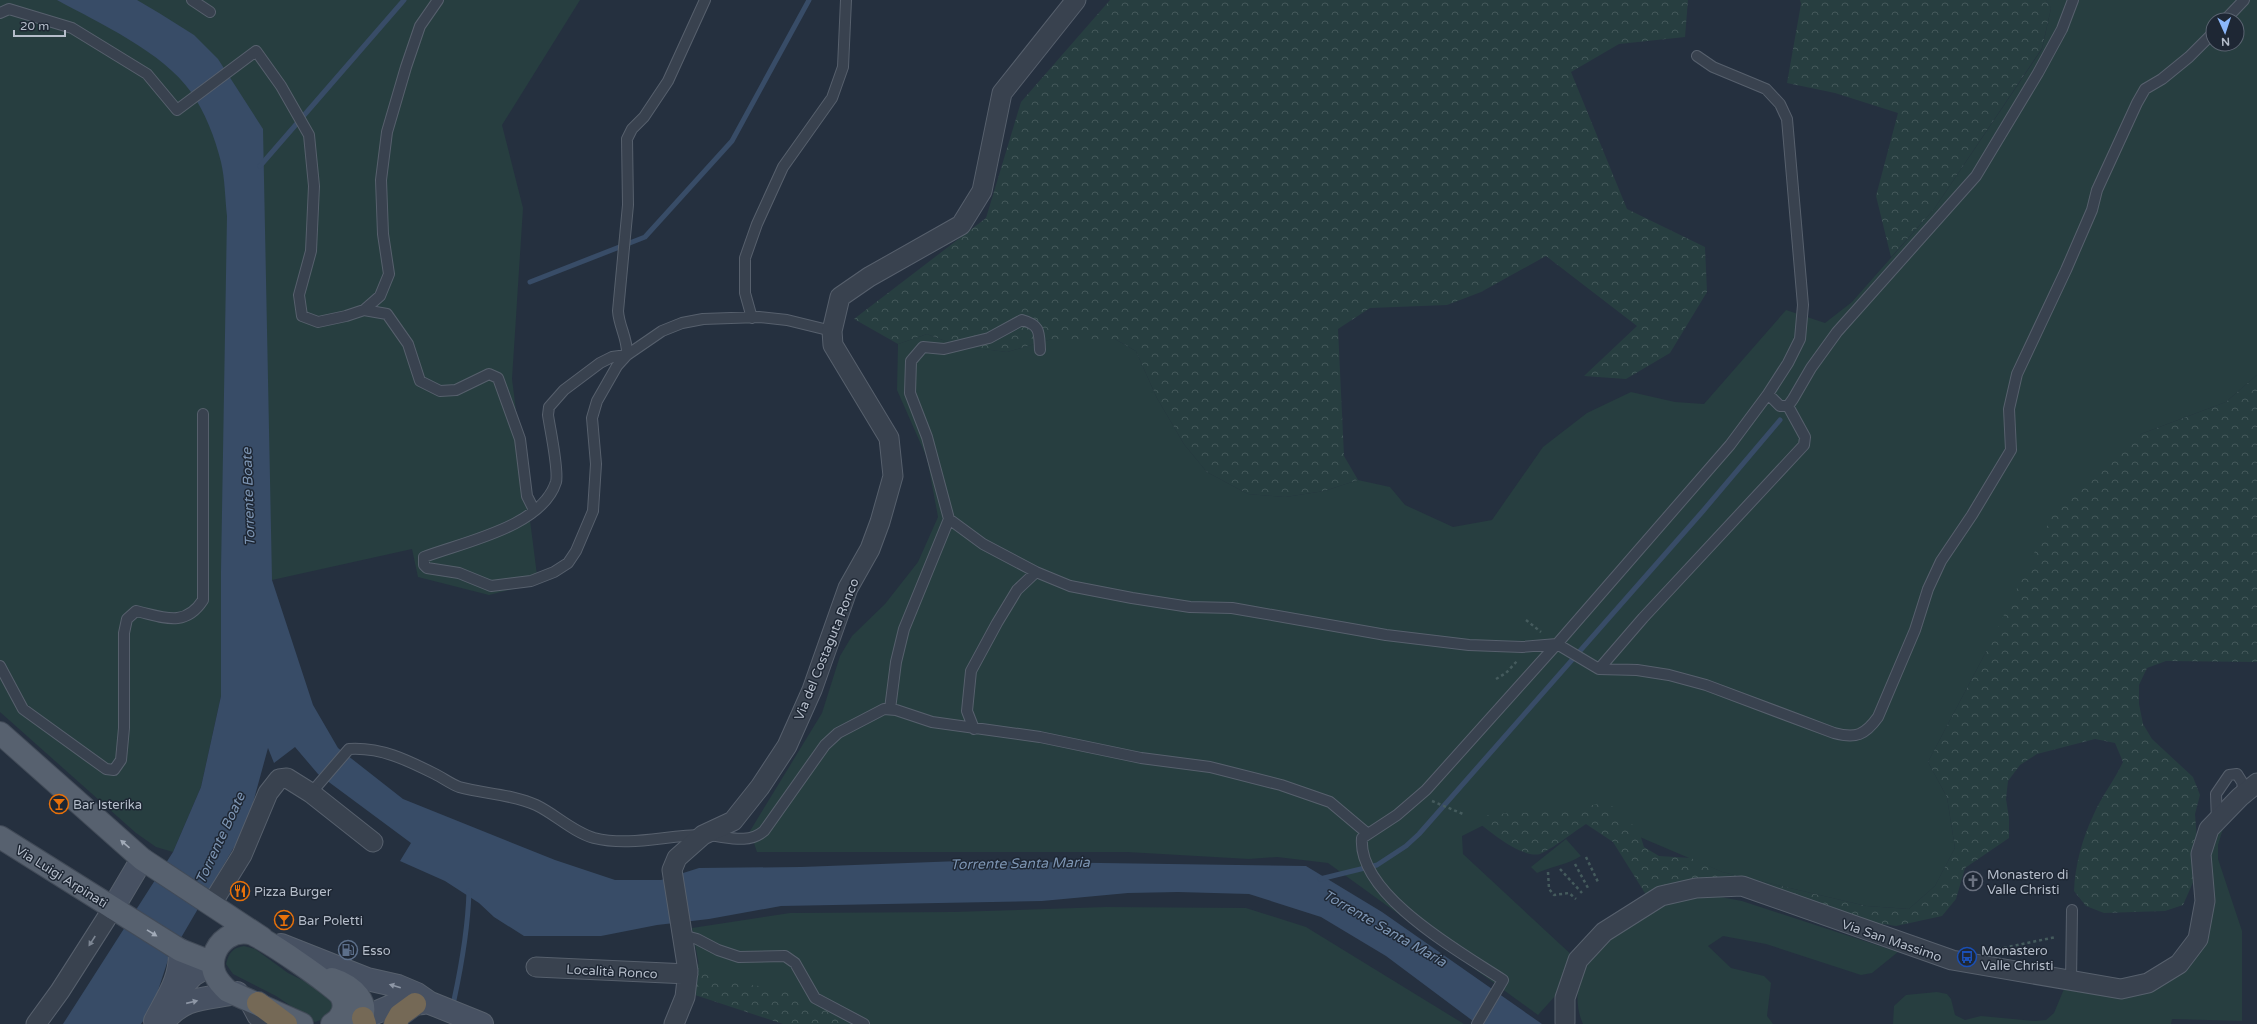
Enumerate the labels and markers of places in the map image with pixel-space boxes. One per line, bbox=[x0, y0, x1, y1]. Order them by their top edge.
bar icon: Bar Isterika bbox=[48, 793, 70, 815]
place label: Bar Isterika bbox=[73, 797, 142, 813]
place label: Monastero di Valle Christi bbox=[1987, 867, 2068, 898]
church icon: Monastero di Valle Christi bbox=[1962, 870, 1984, 892]
restaurant icon: Pizza Burger bbox=[229, 880, 251, 902]
place label: Pizza Burger bbox=[254, 884, 332, 900]
bar icon: Bar Poletti bbox=[273, 909, 295, 931]
place label: Bar Poletti bbox=[298, 913, 363, 929]
fuel station icon: Esso bbox=[337, 939, 359, 961]
place label: Esso bbox=[362, 943, 391, 959]
place label: Monastero Valle Christi bbox=[1981, 943, 2053, 974]
bus stop icon: Monastero Valle Christi bbox=[1956, 946, 1978, 968]

